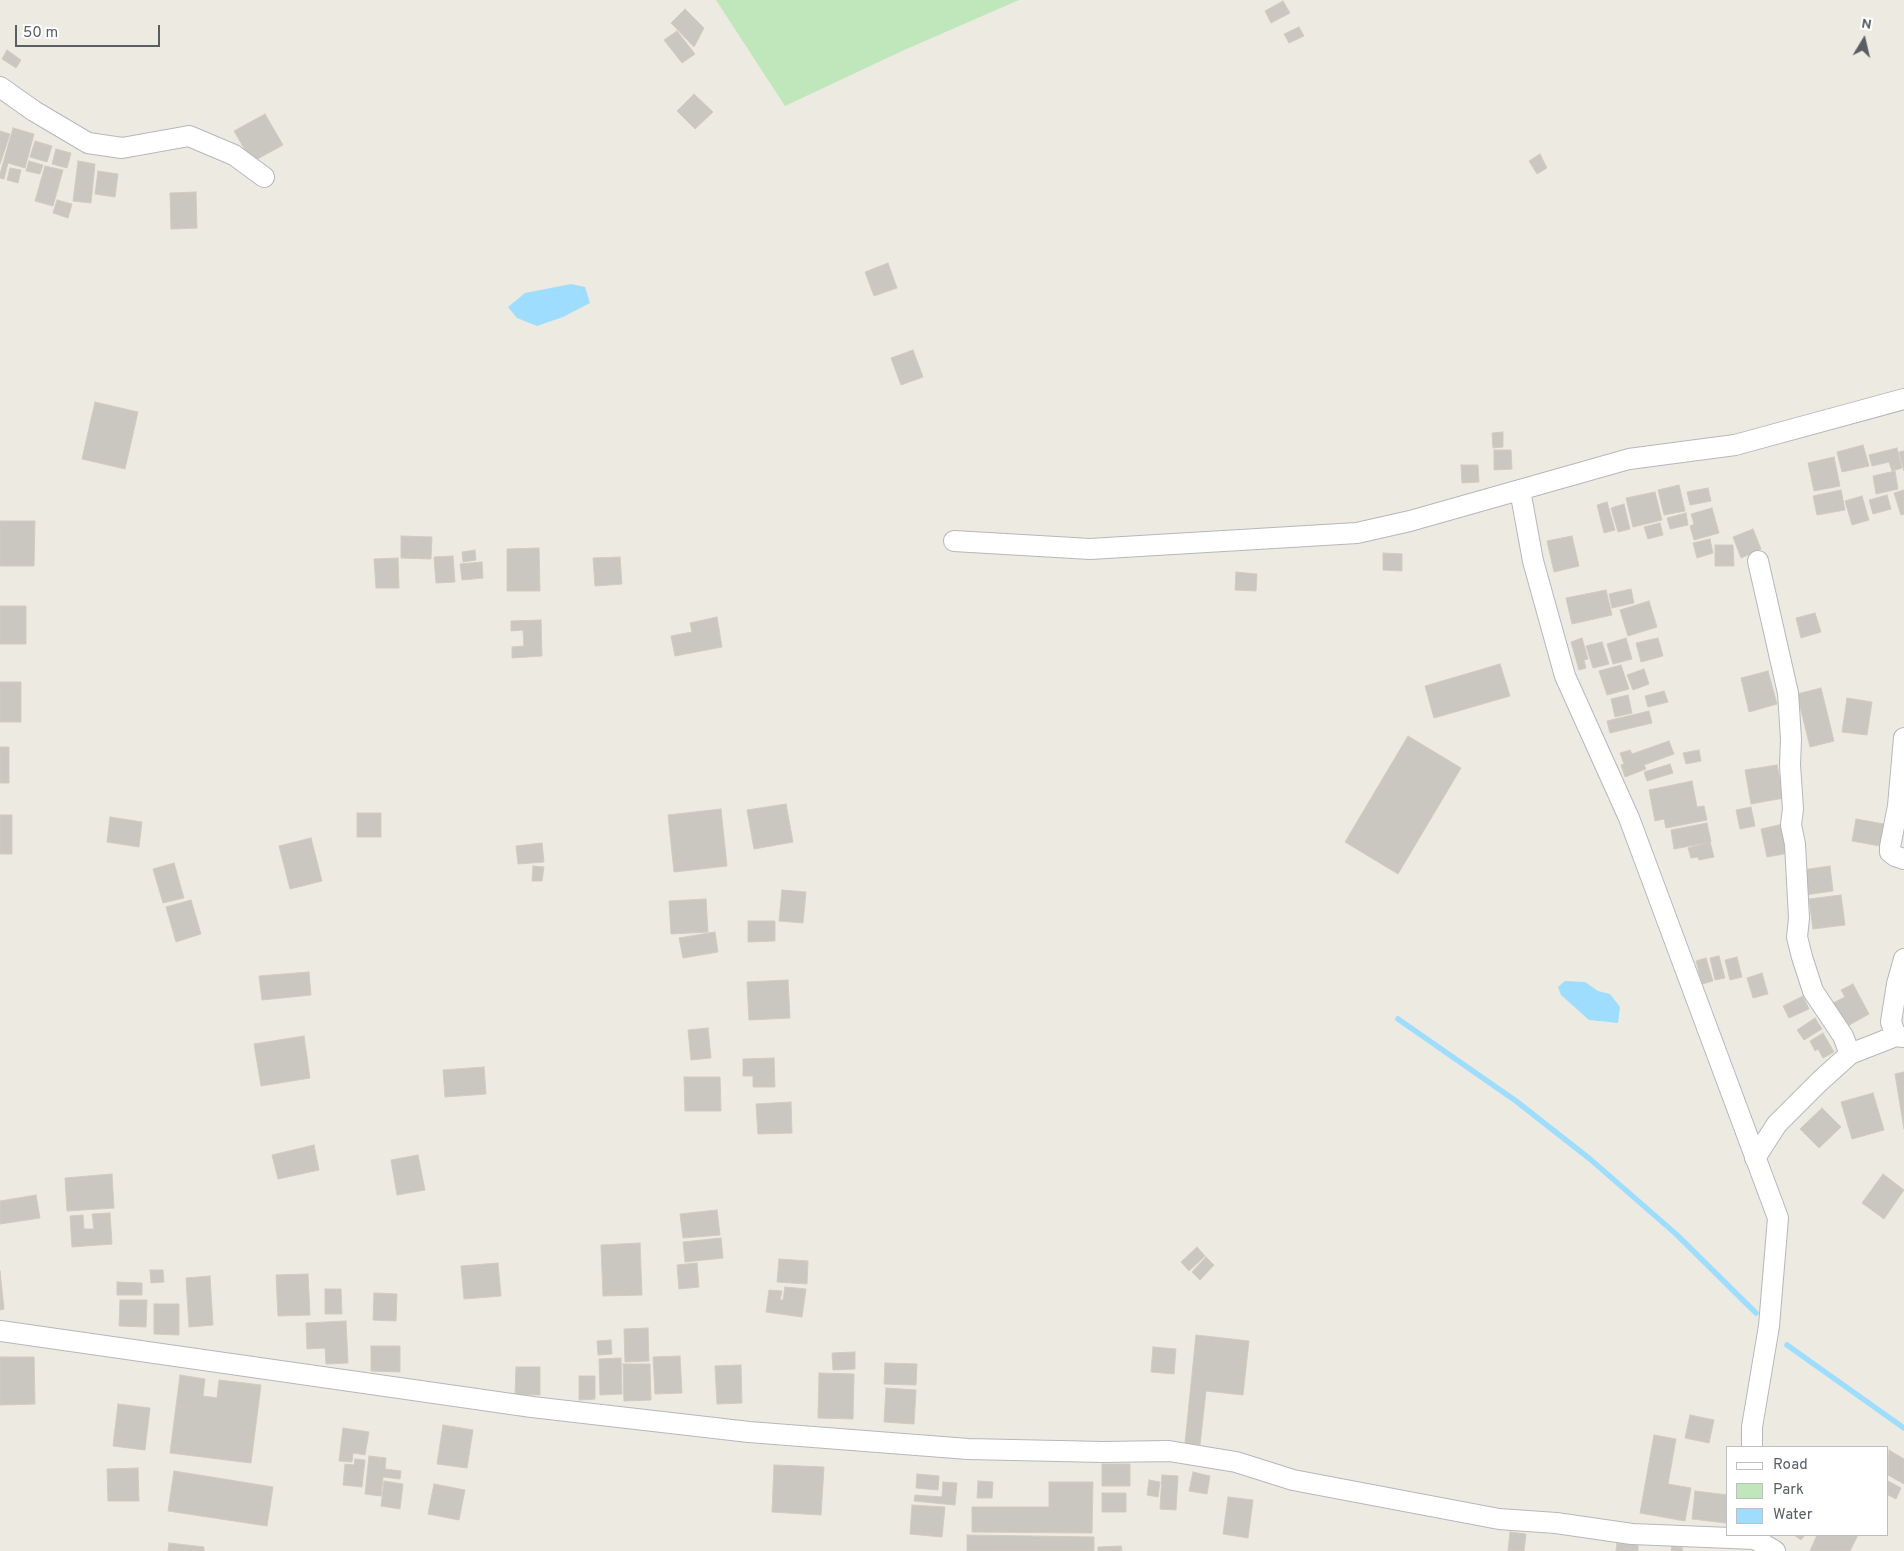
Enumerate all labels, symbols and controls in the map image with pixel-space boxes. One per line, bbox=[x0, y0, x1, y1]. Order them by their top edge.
scale bar bbox=[18, 15, 162, 47]
north arrow bbox=[1839, 15, 1889, 65]
text: N bbox=[1860, 16, 1873, 34]
text: 50 m bbox=[23, 24, 58, 43]
legend bbox=[1726, 1446, 1889, 1536]
text: Road bbox=[1773, 1456, 1808, 1475]
text: Park bbox=[1773, 1481, 1804, 1500]
text: Water bbox=[1773, 1506, 1812, 1525]

